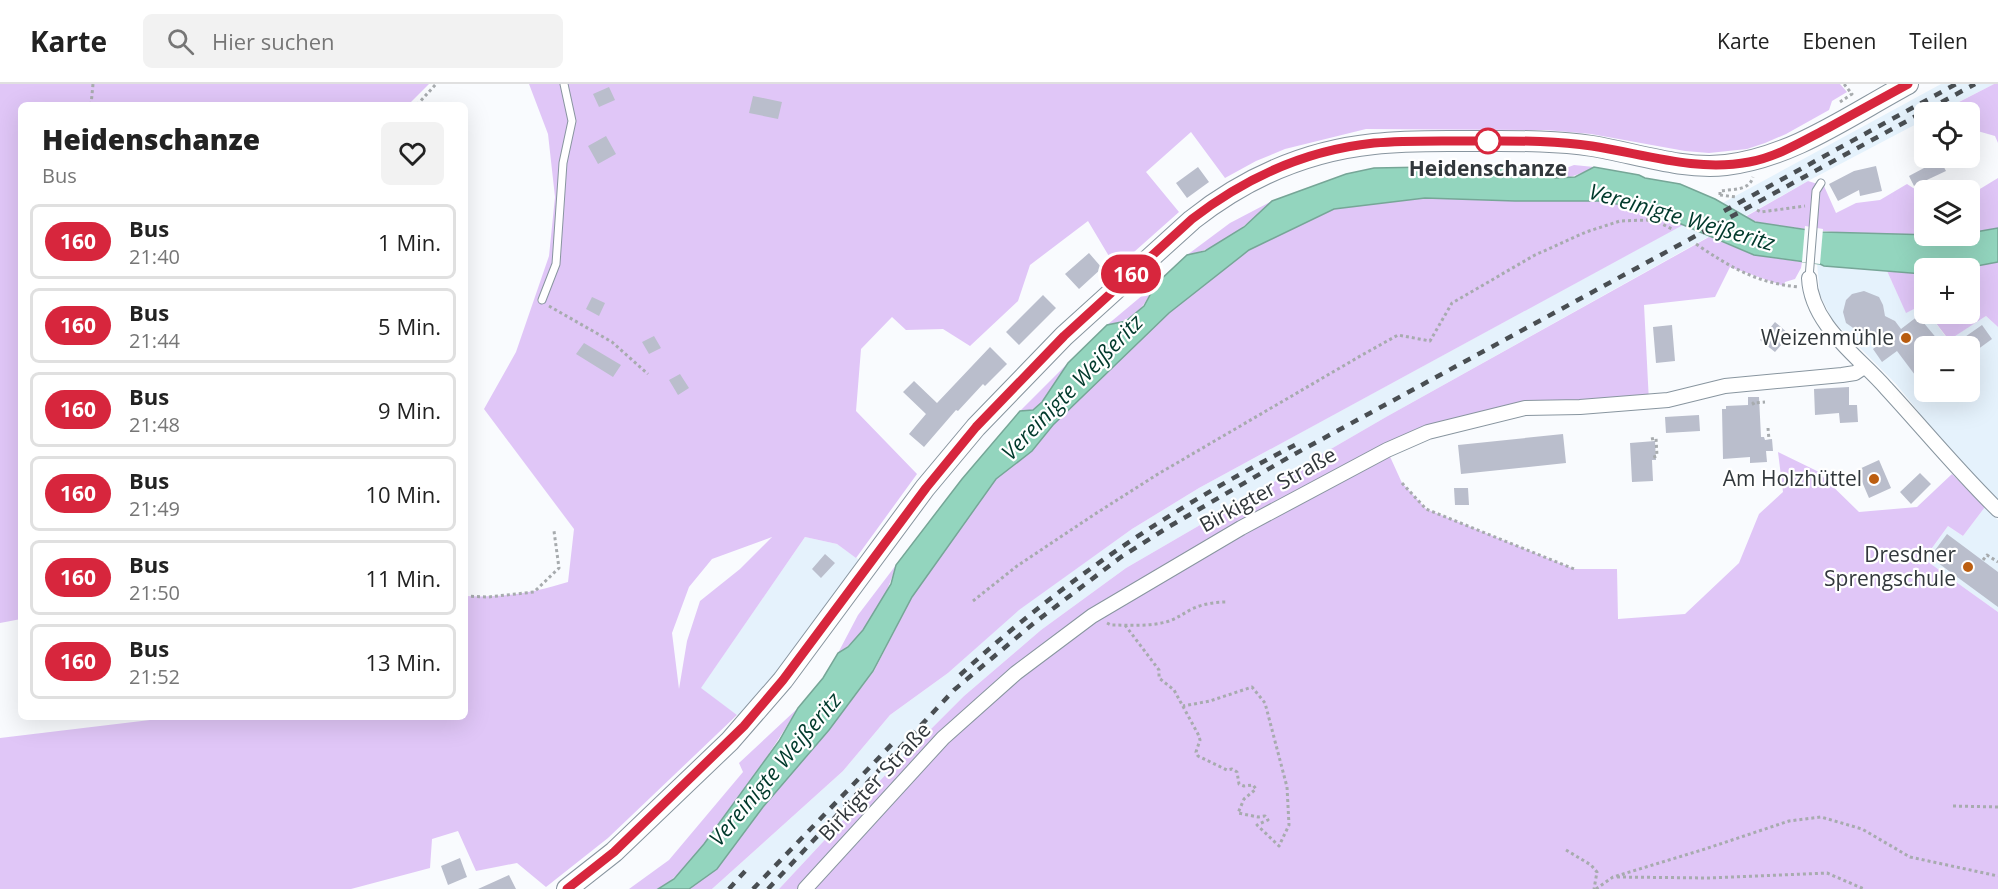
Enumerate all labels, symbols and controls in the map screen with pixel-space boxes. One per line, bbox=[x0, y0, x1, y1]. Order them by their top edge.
search box bbox=[143, 14, 563, 68]
text: Karte bbox=[30, 22, 107, 60]
icon: search bbox=[164, 25, 197, 58]
text: Hier suchen bbox=[212, 26, 335, 56]
text: Karte bbox=[1717, 27, 1770, 55]
text: Ebenen bbox=[1803, 27, 1876, 55]
text: Teilen bbox=[1909, 27, 1968, 55]
map controls bbox=[1914, 102, 1980, 402]
button: locate bbox=[1914, 102, 1980, 168]
text: Heidenschanze bbox=[42, 120, 260, 158]
button: heart bbox=[381, 122, 444, 185]
marker: Heidenschanze bbox=[1475, 128, 1501, 154]
place label: Heidenschanze bbox=[1409, 154, 1567, 182]
text: Bus bbox=[42, 162, 77, 189]
water label: Vereinigte Weißeritz bbox=[1586, 175, 1779, 257]
button: layers bbox=[1914, 180, 1980, 246]
text: Bus bbox=[129, 213, 169, 243]
text: 160 bbox=[60, 227, 96, 255]
text: 1 Min. bbox=[378, 227, 441, 257]
text: 21:40 bbox=[129, 243, 180, 270]
line badge: 160 bbox=[1096, 254, 1166, 294]
button: + bbox=[1914, 258, 1980, 324]
text: 160 bbox=[1113, 260, 1149, 288]
text: Bus bbox=[129, 297, 169, 327]
water label: Vereinigte Weißeritz bbox=[994, 307, 1149, 466]
text: 160 bbox=[60, 311, 96, 339]
text: 5 Min. bbox=[378, 311, 441, 341]
place label: Weizenmühle bbox=[1761, 323, 1894, 351]
text: 21:44 bbox=[129, 327, 180, 354]
marker: Weizenmühle bbox=[1899, 331, 1913, 345]
button: − bbox=[1914, 336, 1980, 402]
text: Bus bbox=[129, 381, 169, 411]
text: 160 bbox=[60, 395, 96, 423]
text: 9 Min. bbox=[378, 395, 441, 425]
text: 21:48 bbox=[129, 411, 180, 438]
street label: Birkigter Straße bbox=[1194, 440, 1341, 538]
place label: Am Holzhüttel bbox=[1723, 464, 1862, 492]
text: Bus bbox=[129, 465, 169, 495]
marker: Am Holzhüttel bbox=[1867, 472, 1881, 486]
text: 160 bbox=[60, 479, 96, 507]
text: 10 Min. bbox=[366, 479, 441, 509]
text: 21:49 bbox=[129, 495, 180, 522]
place label: Dresdner Sprengschule bbox=[1824, 540, 1956, 592]
text: Bus bbox=[129, 549, 169, 579]
marker: Dresdner Sprengschule bbox=[1961, 560, 1975, 574]
text: 160 bbox=[60, 563, 96, 591]
text: 11 Min. bbox=[366, 563, 441, 593]
text: 21:50 bbox=[129, 579, 180, 606]
text: Bus bbox=[129, 633, 169, 663]
text: 160 bbox=[60, 647, 96, 675]
text: 13 Min. bbox=[366, 647, 441, 677]
text: 21:52 bbox=[129, 663, 180, 690]
water label: Vereinigte Weißeritz bbox=[701, 685, 848, 852]
street label: Birkigter Straße bbox=[812, 716, 937, 847]

